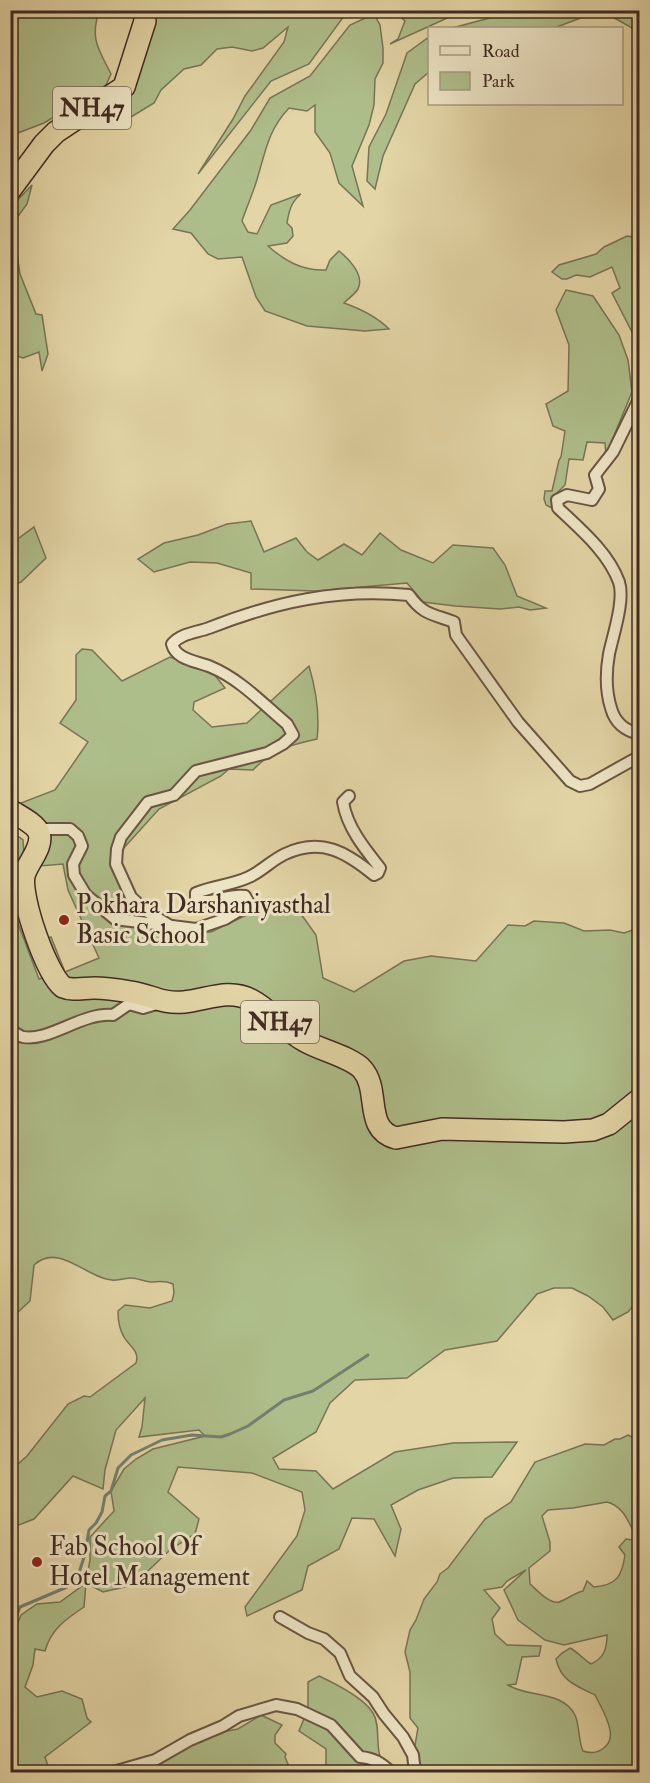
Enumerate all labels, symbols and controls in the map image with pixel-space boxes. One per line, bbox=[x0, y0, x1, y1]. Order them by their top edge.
legend bbox=[428, 27, 623, 105]
text: Road bbox=[482, 40, 520, 63]
text: Park bbox=[482, 70, 515, 93]
road number: NH47 bbox=[53, 87, 131, 129]
place label: Pokhara Darshaniyasthal Basic School bbox=[76, 889, 331, 951]
marker: Pokhara Darshaniyasthal Basic School bbox=[57, 913, 71, 927]
road number: NH47 bbox=[241, 1001, 319, 1043]
place label: Fab School Of Hotel Management bbox=[49, 1531, 250, 1593]
marker: Fab School Of Hotel Management bbox=[30, 1555, 44, 1569]

